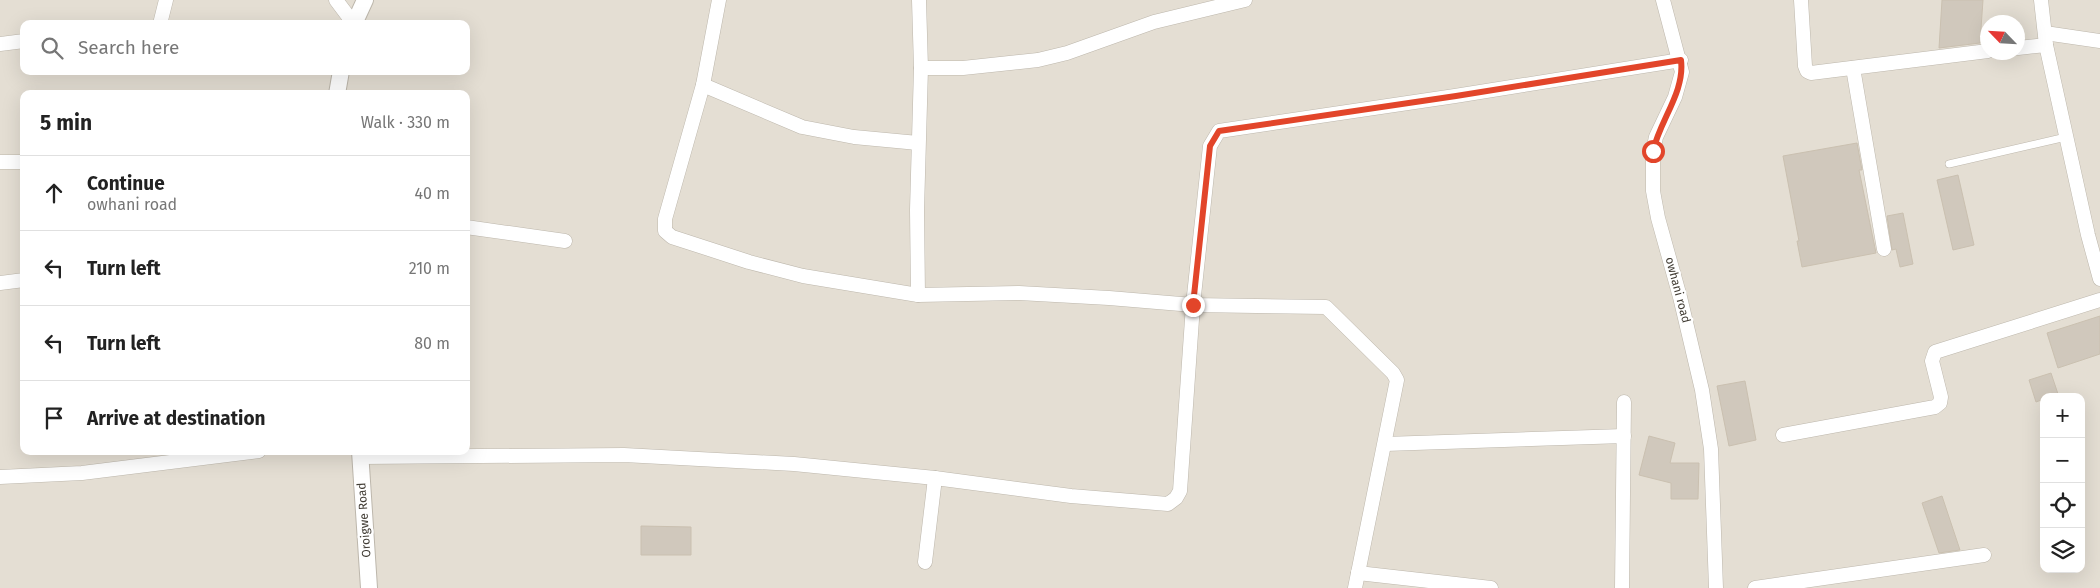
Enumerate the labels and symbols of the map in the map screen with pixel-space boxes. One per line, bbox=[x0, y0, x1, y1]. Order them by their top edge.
north arrow bbox=[1980, 15, 2025, 60]
route start bbox=[1642, 140, 1665, 163]
street label: owhani road bbox=[1662, 256, 1694, 324]
route end bbox=[1182, 294, 1205, 317]
street label: Oroigwe Road bbox=[354, 482, 374, 558]

